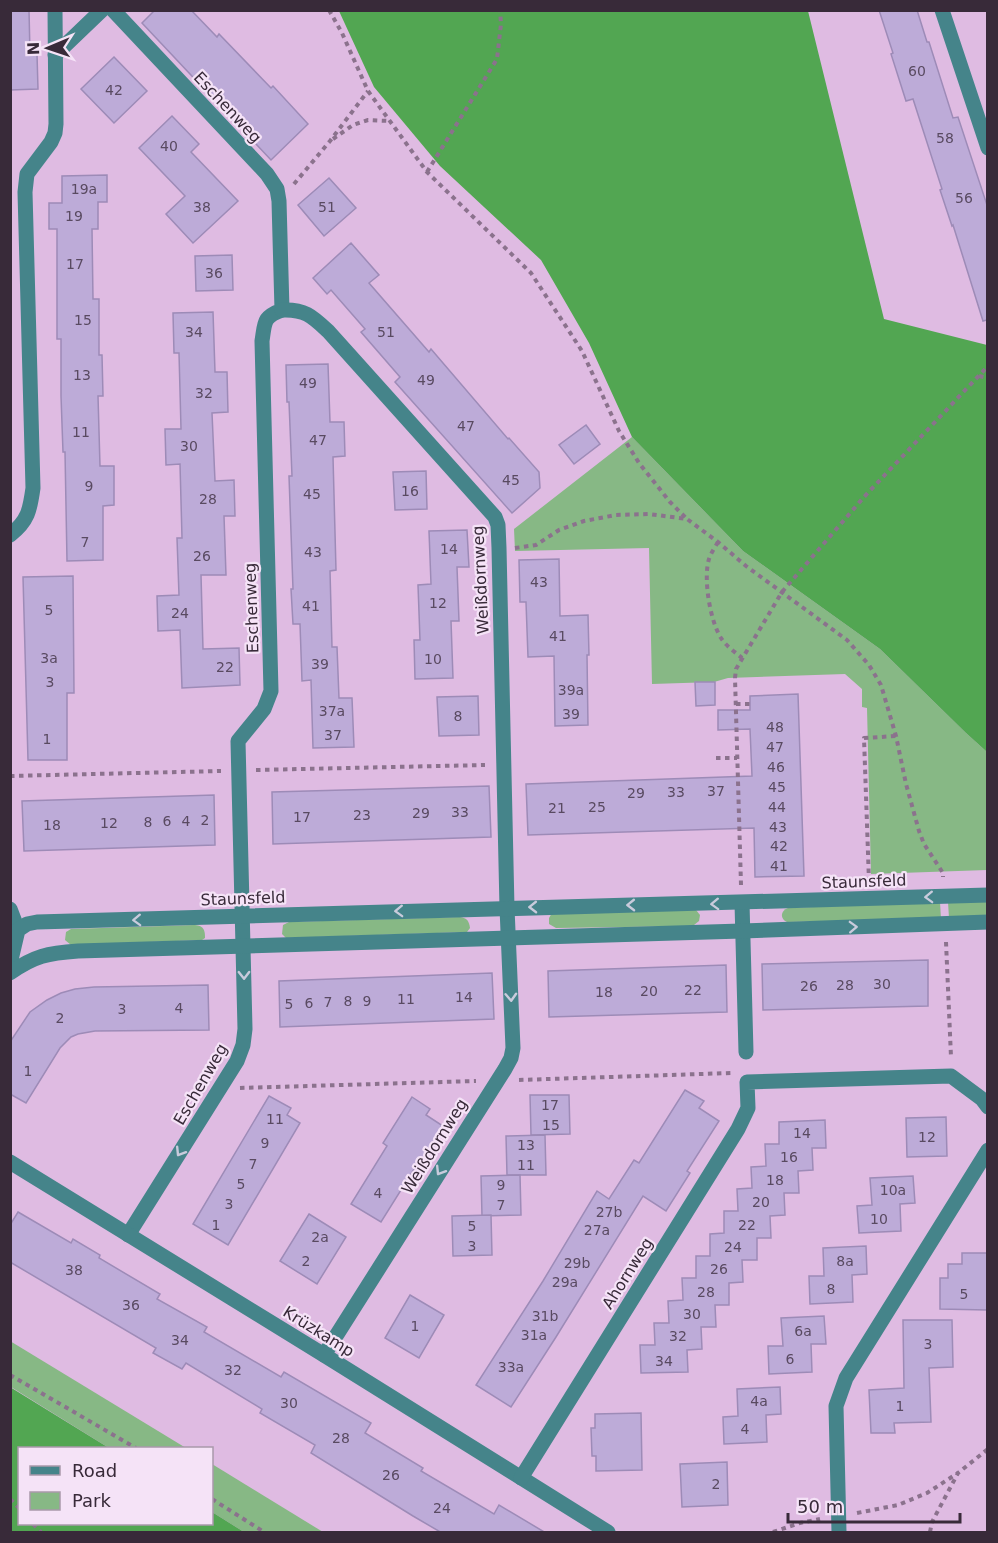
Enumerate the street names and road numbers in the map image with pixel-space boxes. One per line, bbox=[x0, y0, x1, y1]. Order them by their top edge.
street label: Eschenweg bbox=[190, 68, 265, 147]
street label: Weißdornweg bbox=[468, 525, 493, 635]
street label: Eschenweg bbox=[240, 562, 263, 654]
street label: Staunsfeld bbox=[821, 871, 907, 892]
street label: Staunsfeld bbox=[200, 888, 286, 909]
street label: Eschenweg bbox=[170, 1040, 231, 1128]
street label: Weißdornweg bbox=[398, 1095, 471, 1197]
street label: Ahornweg bbox=[598, 1234, 657, 1312]
street label: Krüzkamp bbox=[280, 1302, 358, 1361]

